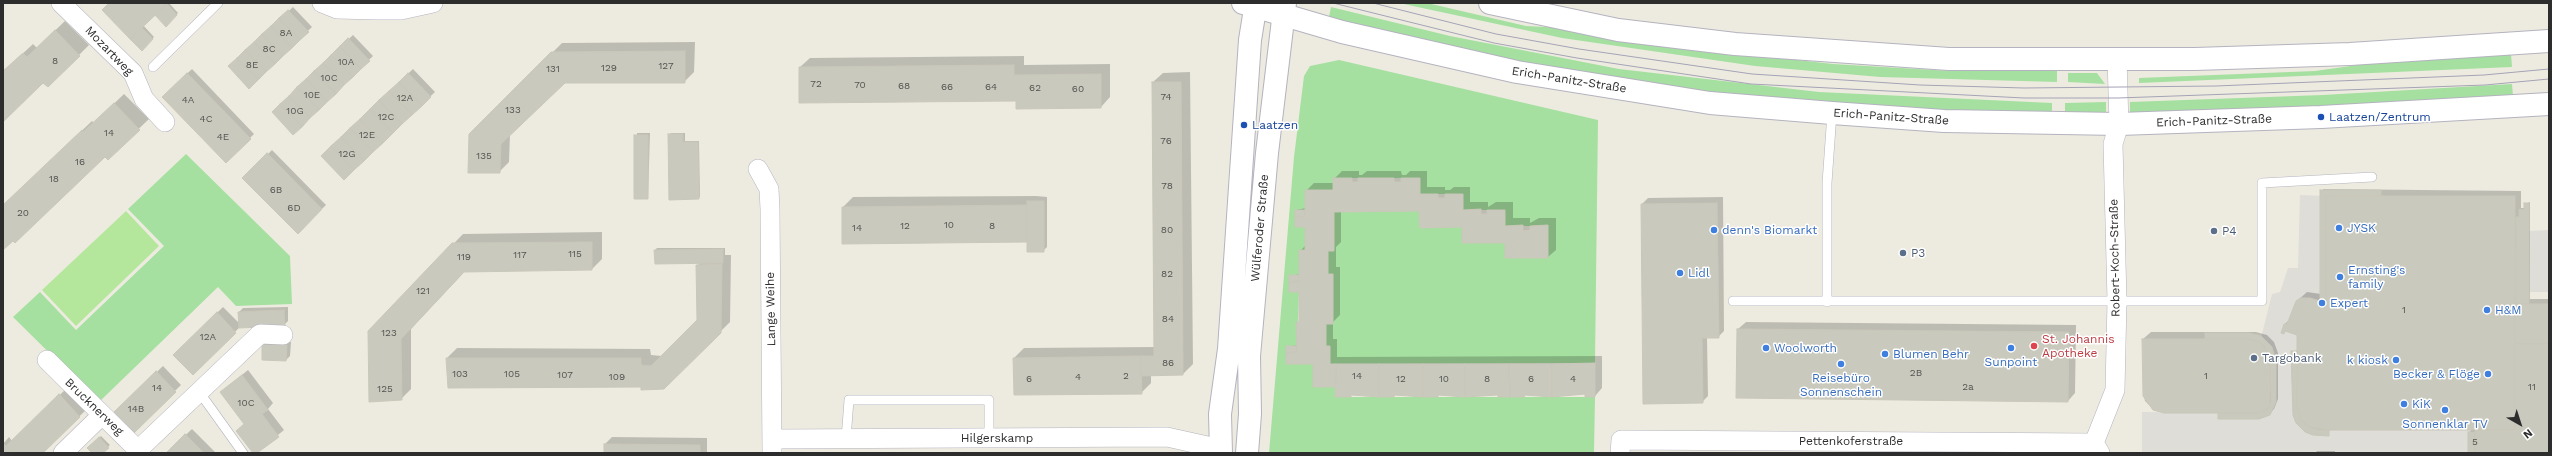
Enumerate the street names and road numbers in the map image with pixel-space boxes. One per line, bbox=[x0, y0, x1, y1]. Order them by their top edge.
street label: Mozartweg bbox=[82, 23, 136, 79]
street label: Erich-Panitz-Straße bbox=[1511, 64, 1627, 96]
street label: Erich-Panitz-Straße bbox=[1833, 106, 1949, 128]
street label: Erich-Panitz-Straße bbox=[2156, 112, 2272, 130]
street label: Wülferoder Straße bbox=[1248, 174, 1272, 282]
street label: Robert-Koch-Straße bbox=[2107, 199, 2123, 317]
street label: Lange Weihe bbox=[763, 272, 779, 346]
street label: Brucknerweg bbox=[62, 375, 126, 439]
street label: Hilgerskamp bbox=[961, 431, 1033, 445]
street label: Pettenkoferstraße bbox=[1799, 434, 1903, 448]

